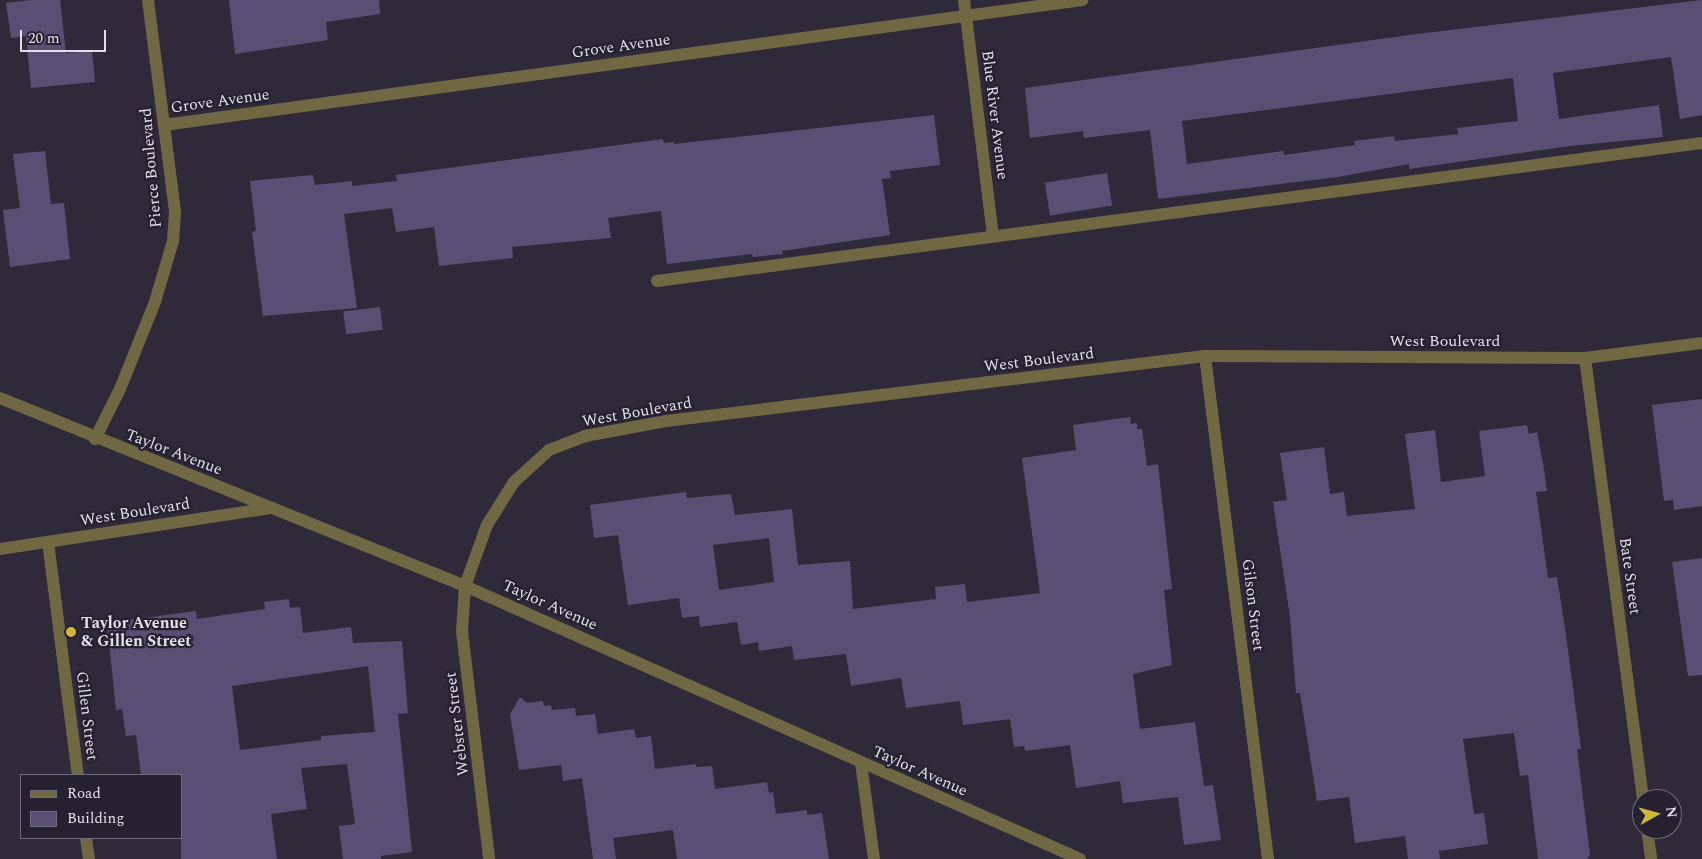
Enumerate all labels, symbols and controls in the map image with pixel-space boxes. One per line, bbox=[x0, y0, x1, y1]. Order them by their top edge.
scale bar bbox=[22, 20, 109, 52]
text: 20 m bbox=[28, 27, 60, 50]
street label: Grove Avenue bbox=[570, 30, 672, 62]
street label: Blue River Avenue bbox=[978, 49, 1012, 181]
street label: Grove Avenue bbox=[169, 85, 271, 117]
street label: Pierce Boulevard bbox=[136, 107, 166, 229]
street label: West Boulevard bbox=[1389, 331, 1501, 351]
street label: West Boulevard bbox=[983, 344, 1095, 376]
street label: West Boulevard bbox=[581, 393, 693, 431]
street label: Taylor Avenue bbox=[123, 425, 225, 479]
street label: West Boulevard bbox=[79, 494, 191, 530]
street label: Bate Street bbox=[1615, 536, 1645, 616]
street label: Gilson Street bbox=[1238, 558, 1268, 652]
street label: Taylor Avenue bbox=[499, 575, 601, 635]
place label: Taylor Avenue & Gillen Street bbox=[81, 613, 191, 651]
marker: Taylor Avenue & Gillen Street bbox=[65, 626, 77, 638]
street label: Gillen Street bbox=[72, 670, 102, 762]
street label: Webster Street bbox=[441, 671, 473, 777]
street label: Taylor Avenue bbox=[869, 741, 971, 801]
legend bbox=[20, 774, 182, 839]
text: Road bbox=[67, 782, 101, 805]
north arrow bbox=[1632, 789, 1682, 839]
text: N bbox=[1660, 805, 1683, 819]
text: Building bbox=[67, 807, 124, 830]

